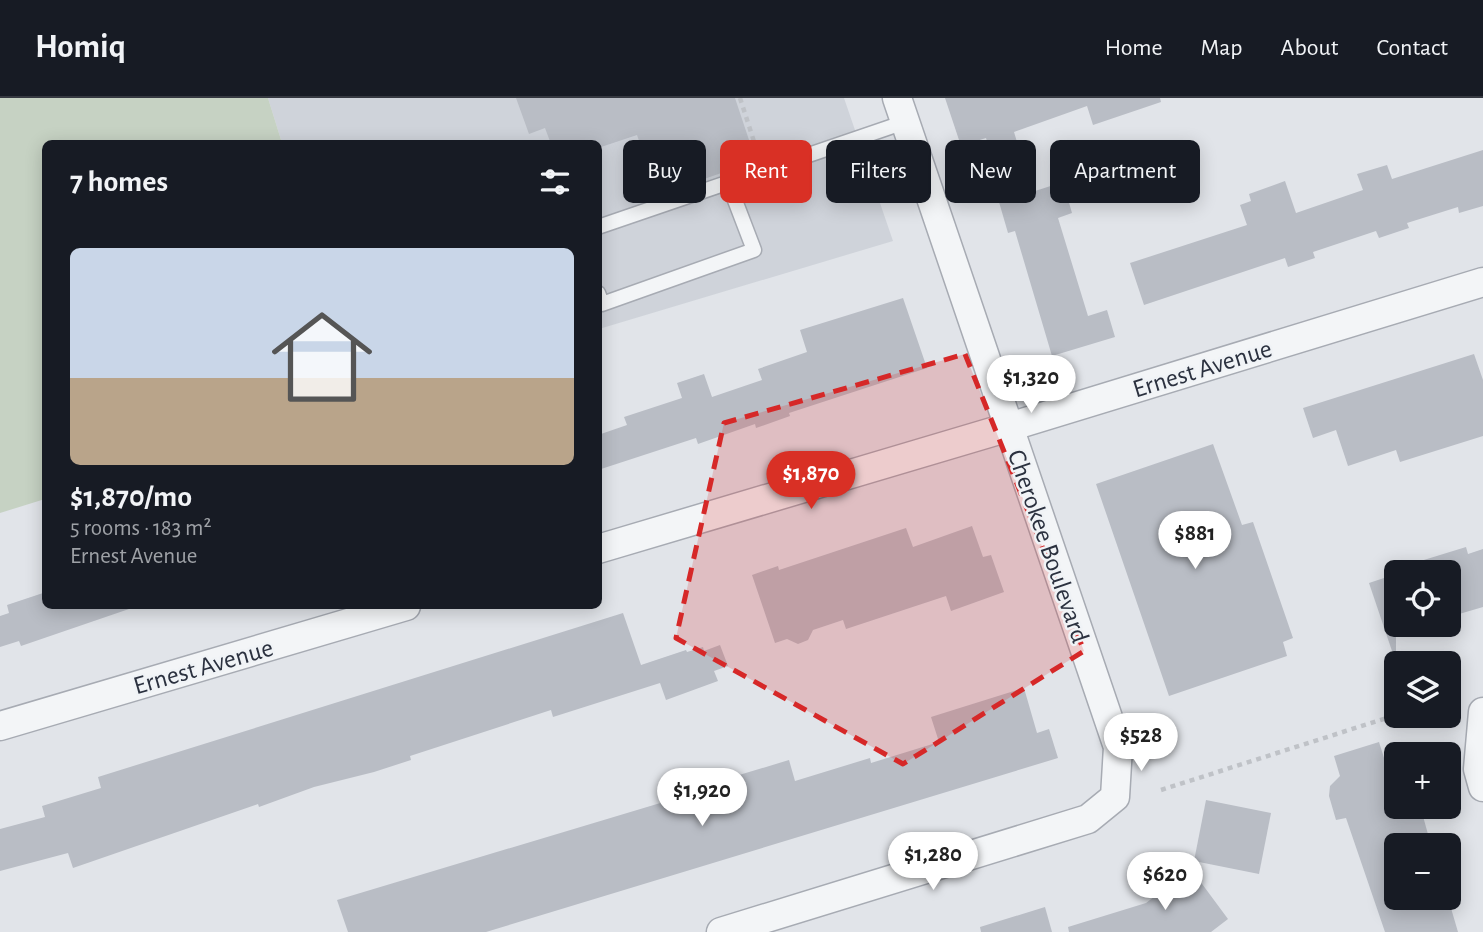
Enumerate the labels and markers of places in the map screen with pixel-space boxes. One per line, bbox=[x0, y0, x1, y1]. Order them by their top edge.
pin: $1,320 bbox=[974, 356, 1088, 415]
pin: $1,870 bbox=[754, 452, 868, 511]
pin: $881 bbox=[1154, 512, 1236, 571]
pin: $528 bbox=[1100, 714, 1182, 773]
pin: $1,920 bbox=[645, 768, 759, 828]
pin: $1,280 bbox=[876, 832, 990, 892]
pin: $620 bbox=[1124, 852, 1206, 912]

